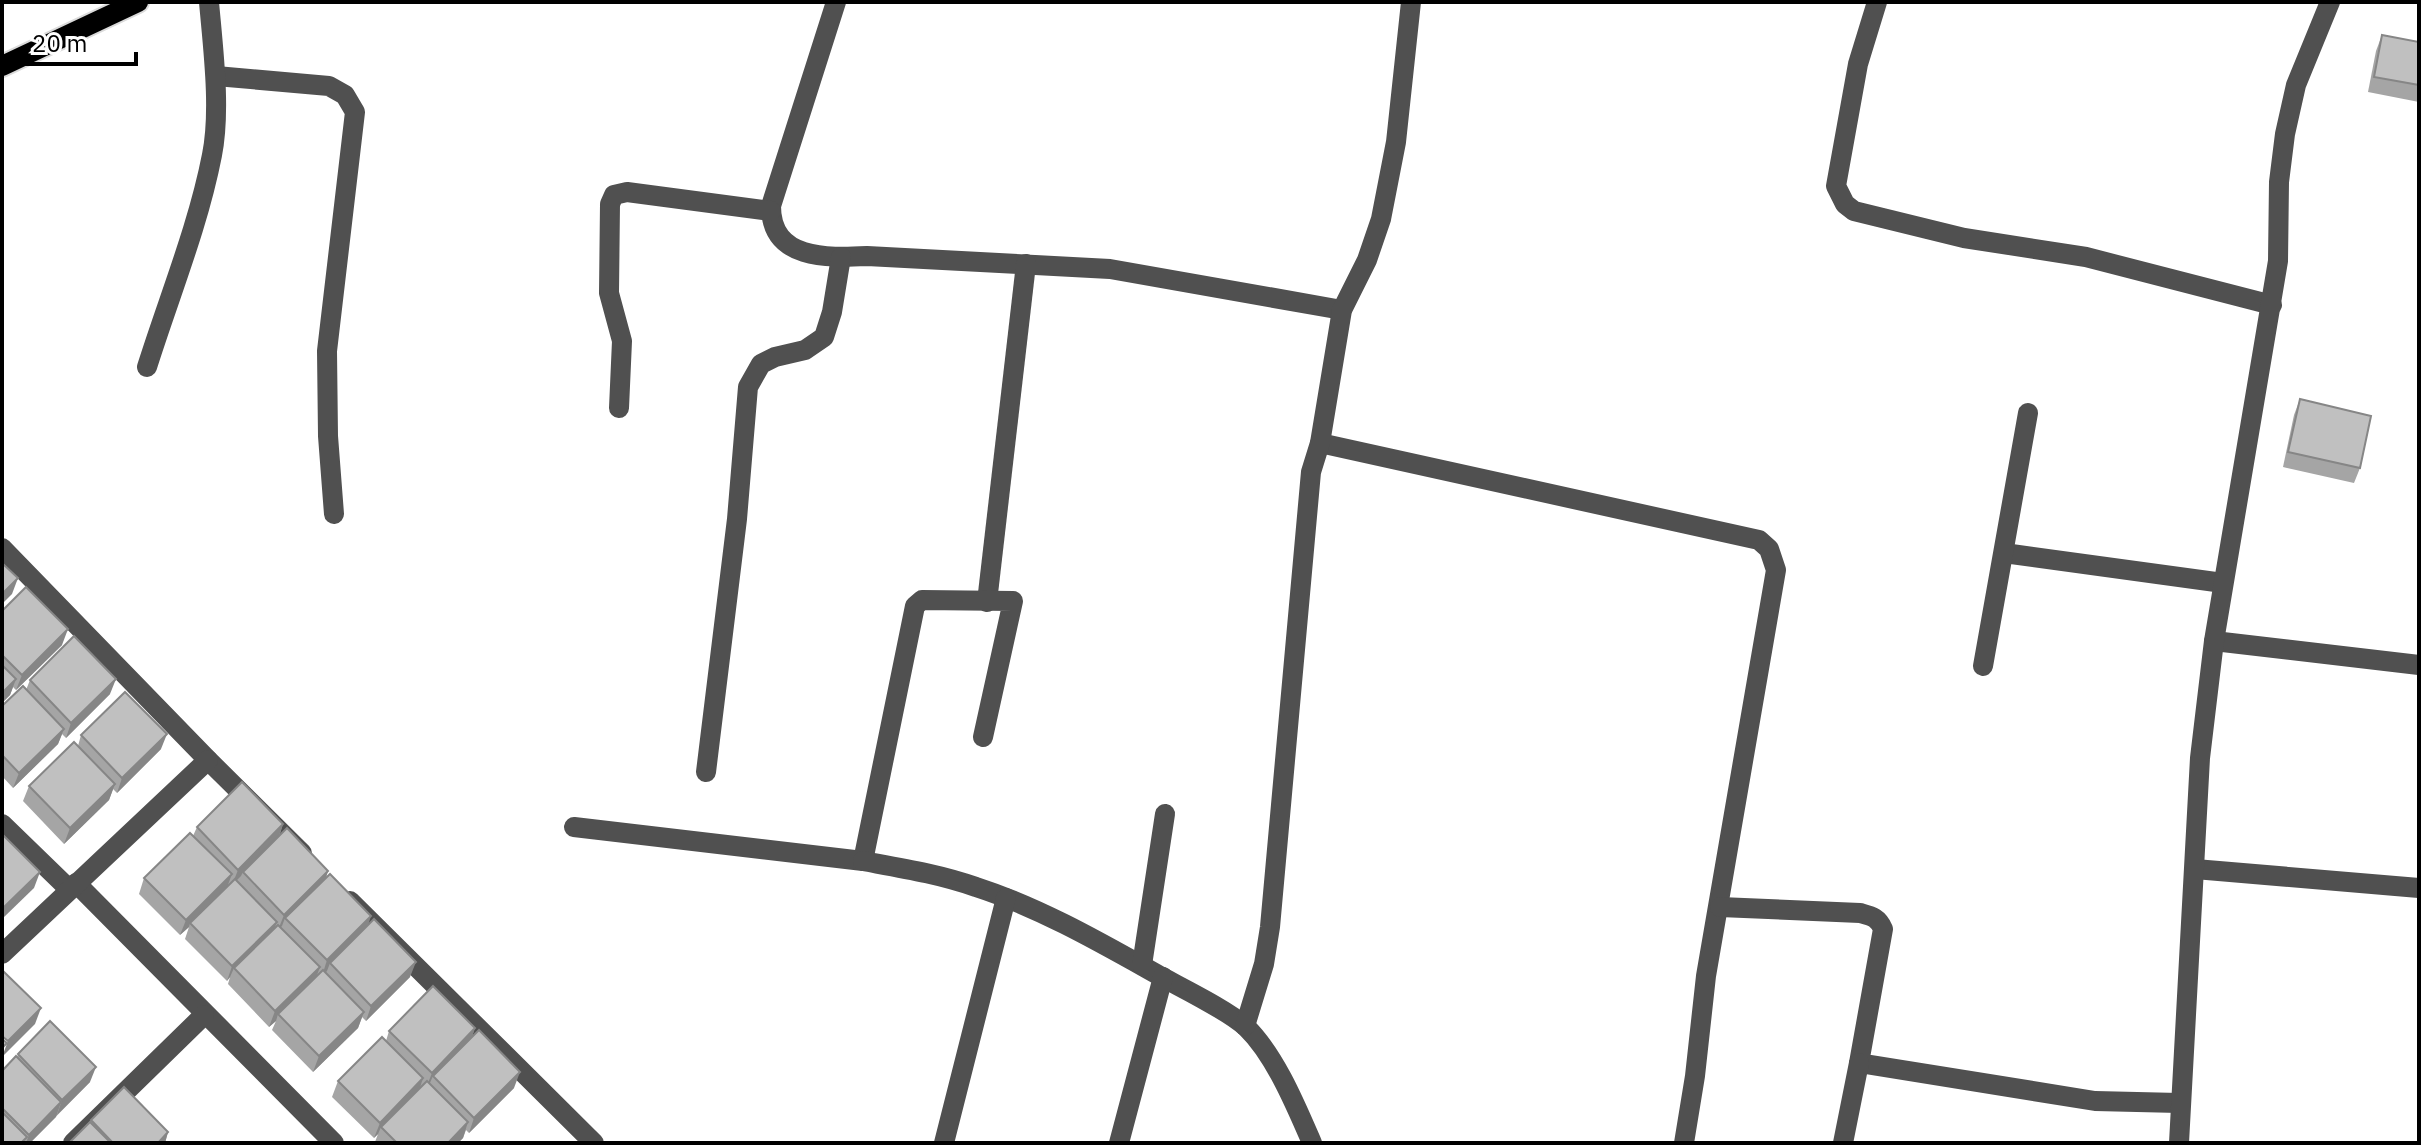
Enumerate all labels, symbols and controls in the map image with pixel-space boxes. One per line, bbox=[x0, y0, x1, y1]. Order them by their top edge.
scale bar bbox=[20, 16, 136, 66]
text: 20 m bbox=[32, 27, 87, 59]

